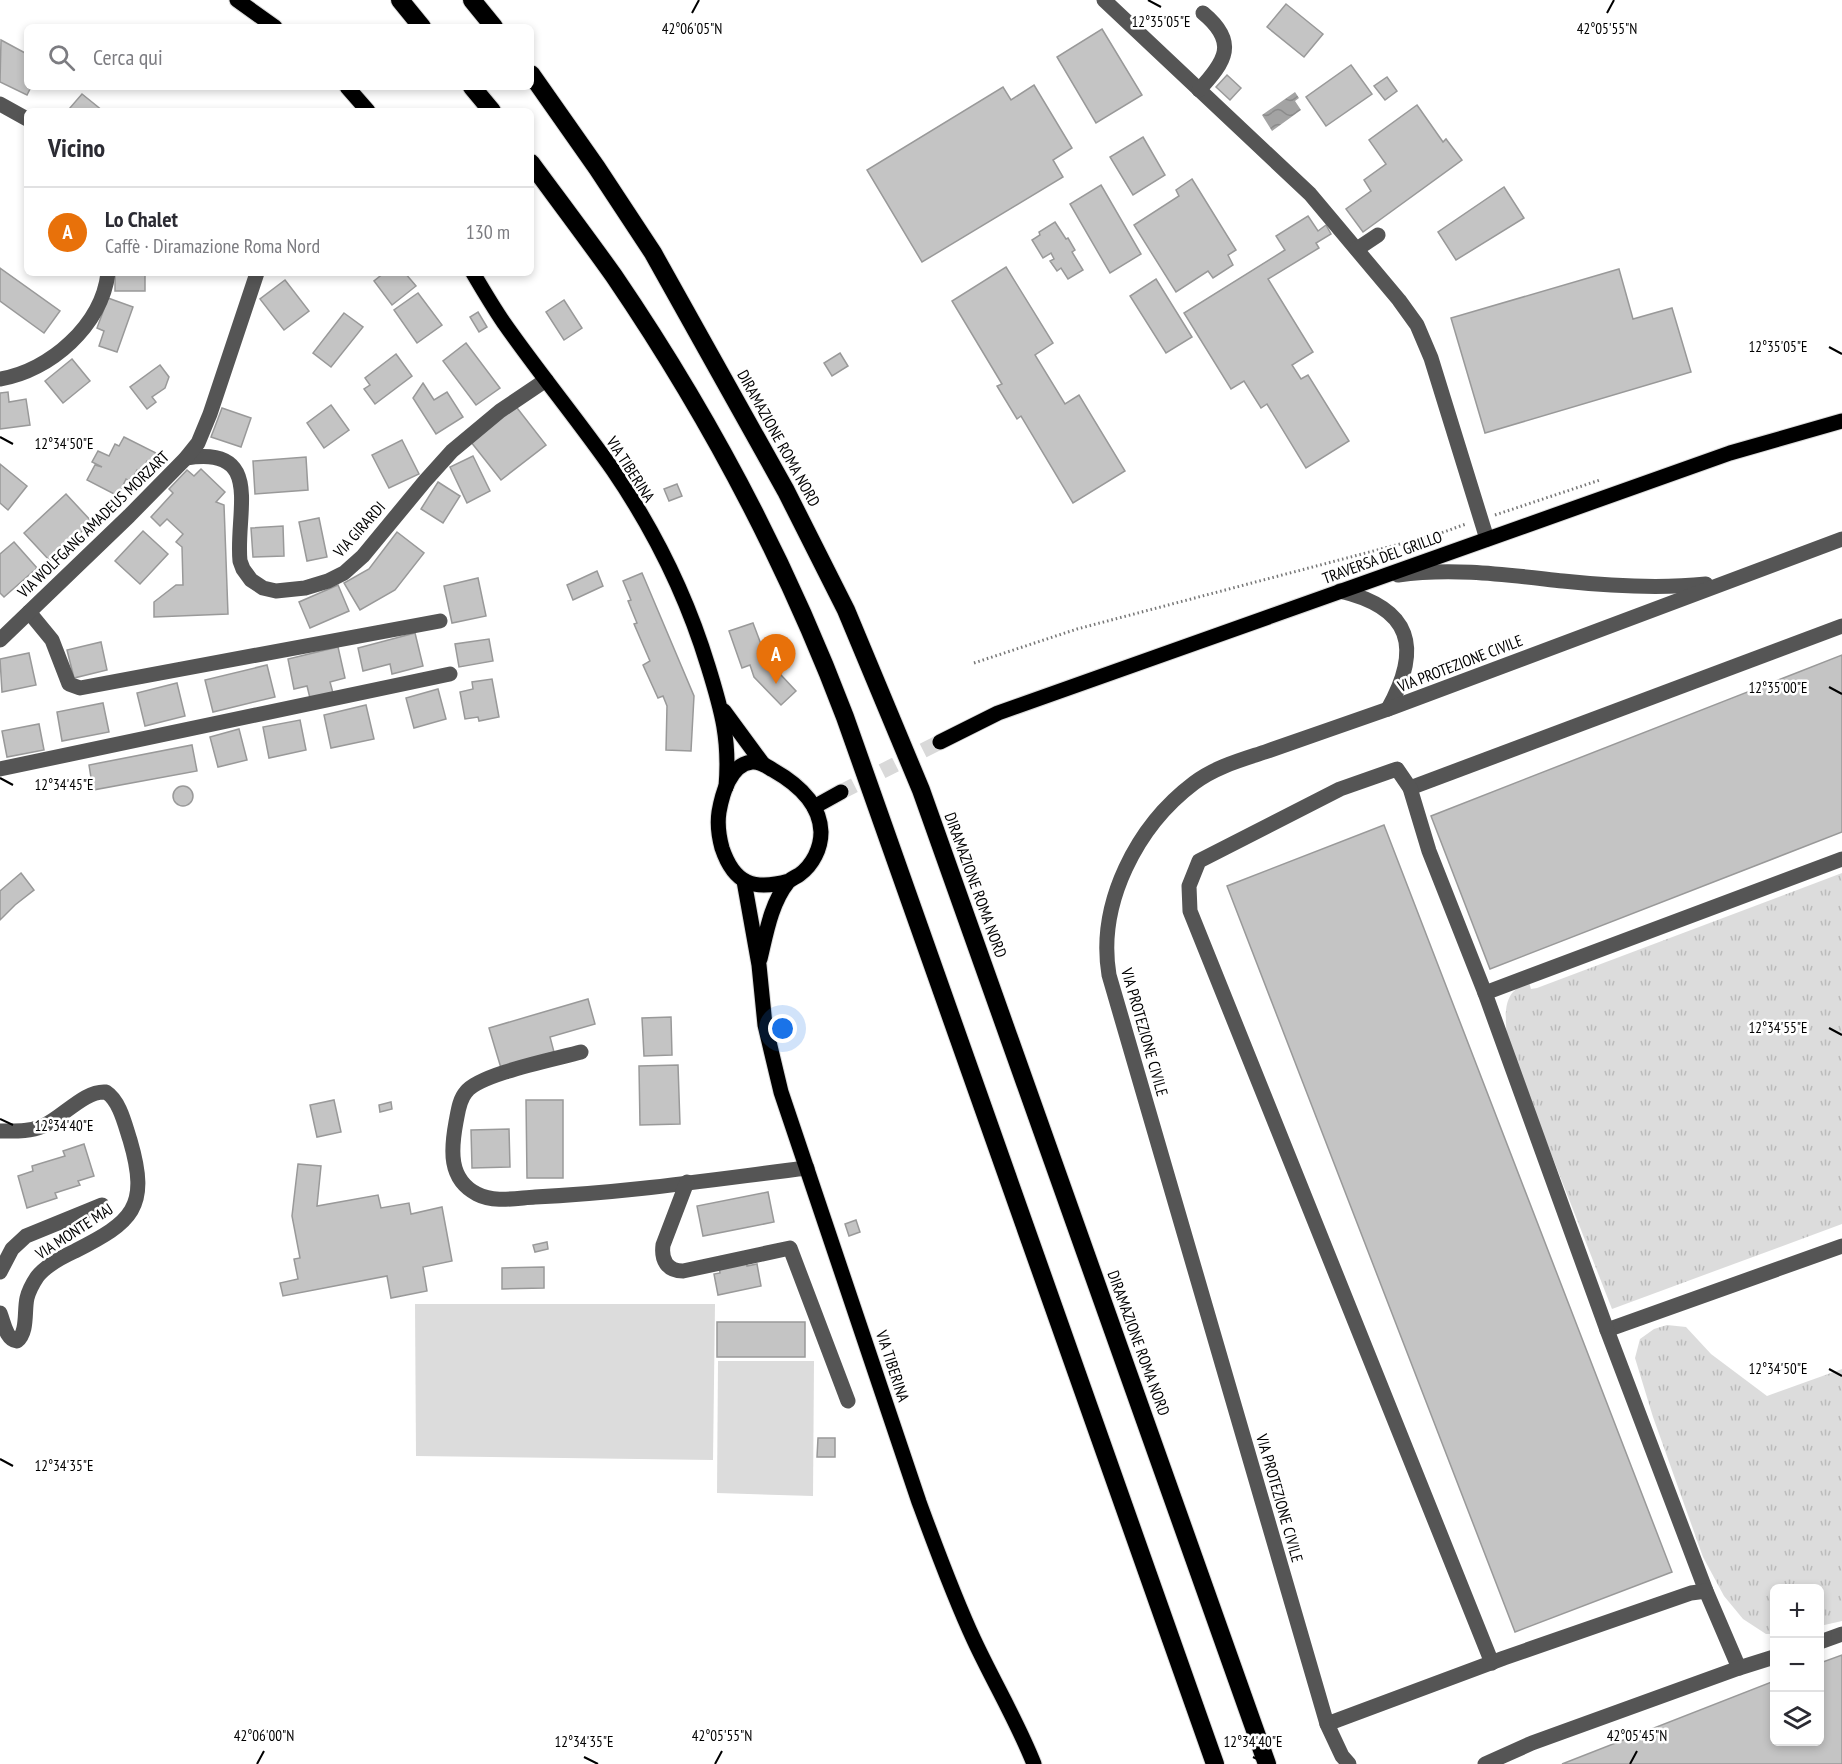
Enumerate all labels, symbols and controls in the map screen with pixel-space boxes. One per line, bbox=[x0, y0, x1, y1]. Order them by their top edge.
text: 12°35'05"E bbox=[1131, 12, 1191, 31]
text: 42°06'05"N bbox=[662, 19, 722, 38]
text: 42°05'55"N bbox=[1577, 19, 1637, 38]
search box bbox=[24, 24, 534, 90]
icon: search bbox=[45, 41, 78, 74]
text: Cerca qui bbox=[93, 43, 163, 71]
text: Vicino bbox=[48, 131, 105, 164]
text: Lo Chalet bbox=[105, 205, 178, 233]
text: A bbox=[62, 219, 73, 245]
text: 130 m bbox=[466, 219, 510, 245]
text: Caffè · Diramazione Roma Nord bbox=[105, 233, 320, 259]
text: 12°35'05"E bbox=[1748, 337, 1808, 356]
street label: DIRAMAZIONE ROMA NORD bbox=[733, 366, 825, 510]
street label: VIA TIBERINA bbox=[602, 432, 660, 506]
text: 12°34'50"E bbox=[34, 434, 94, 453]
street label: VIA WOLFGANG AMADEUS MORZART bbox=[12, 446, 173, 602]
street label: VIA GIRARDI bbox=[328, 497, 389, 562]
street label: TRAVERSA DEL GRILLO bbox=[1319, 526, 1445, 588]
street label: VIA PROTEZIONE CIVILE bbox=[1394, 630, 1525, 696]
pin: A bbox=[756, 634, 796, 684]
text: 12°35'00"E bbox=[1748, 678, 1808, 697]
text: 12°34'45"E bbox=[34, 775, 94, 794]
street label: DIRAMAZIONE ROMA NORD bbox=[940, 810, 1012, 960]
street label: VIA PROTEZIONE CIVILE bbox=[1117, 965, 1173, 1098]
your location bbox=[768, 1014, 797, 1043]
text: 12°34'55"E bbox=[1748, 1018, 1808, 1037]
text: 12°34'40"E bbox=[34, 1116, 94, 1135]
street label: VIA MONTE MAJ bbox=[31, 1199, 116, 1264]
street label: DIRAMAZIONE ROMA NORD bbox=[1103, 1268, 1175, 1418]
street label: VIA TIBERINA bbox=[872, 1327, 914, 1405]
text: 12°34'50"E bbox=[1748, 1359, 1808, 1378]
street label: VIA PROTEZIONE CIVILE bbox=[1252, 1431, 1308, 1564]
text: 12°34'35"E bbox=[34, 1456, 94, 1475]
map controls bbox=[1770, 1584, 1824, 1746]
button: + bbox=[1770, 1584, 1824, 1638]
button: − bbox=[1770, 1638, 1824, 1692]
button: layers bbox=[1770, 1692, 1824, 1746]
text: 42°06'00"N bbox=[234, 1726, 294, 1745]
text: 42°05'55"N bbox=[692, 1726, 752, 1745]
text: 42°05'45"N bbox=[1607, 1726, 1667, 1745]
text: 12°34'35"E bbox=[554, 1732, 614, 1751]
text: 12°34'40"E bbox=[1223, 1732, 1283, 1751]

